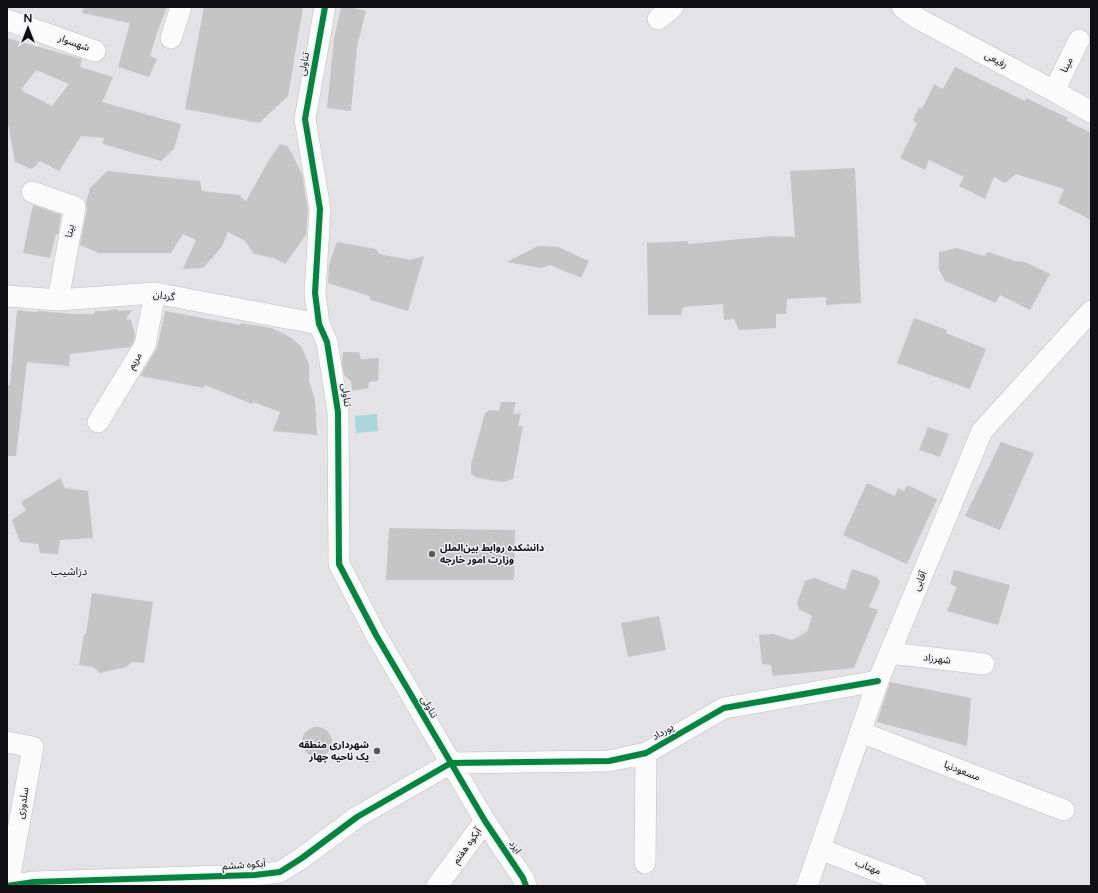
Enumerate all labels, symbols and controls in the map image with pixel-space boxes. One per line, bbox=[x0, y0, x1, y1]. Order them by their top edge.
north arrow bbox=[8, 8, 48, 48]
text: N bbox=[24, 12, 32, 25]
street label: شهسوار bbox=[56, 32, 91, 54]
street label: رفیعی bbox=[983, 49, 1010, 71]
street label: تناولی bbox=[296, 51, 312, 77]
street label: مینا bbox=[1058, 55, 1076, 75]
street label: بیتا bbox=[63, 223, 77, 238]
street label: گردان bbox=[152, 289, 176, 304]
street label: مریم bbox=[125, 350, 146, 372]
street label: تناولی bbox=[338, 382, 354, 408]
place label: دانشکده روابط بین‌الملل وزارت امور خارجه bbox=[440, 542, 544, 566]
marker: دانشکده روابط بین‌الملل وزارت امور خارجه bbox=[427, 549, 437, 559]
district label: دزاشیب bbox=[51, 565, 87, 578]
street label: آقایی bbox=[911, 568, 930, 593]
street label: شهرزاد bbox=[923, 651, 952, 667]
street label: تناولی bbox=[418, 694, 440, 720]
street label: پورداد bbox=[650, 721, 676, 743]
place label: شهرداری منطقه یک ناحیه چهار bbox=[299, 739, 369, 764]
marker: شهرداری منطقه یک ناحیه چهار bbox=[372, 746, 382, 756]
street label: مسعودنیا bbox=[942, 759, 982, 783]
street label: سلدوزی bbox=[14, 786, 32, 820]
street label: آبکوه هفتم bbox=[450, 825, 486, 867]
street label: ایزد bbox=[506, 838, 524, 856]
street label: آبکوه ششم bbox=[222, 857, 267, 873]
street label: مهتاب bbox=[853, 857, 883, 877]

